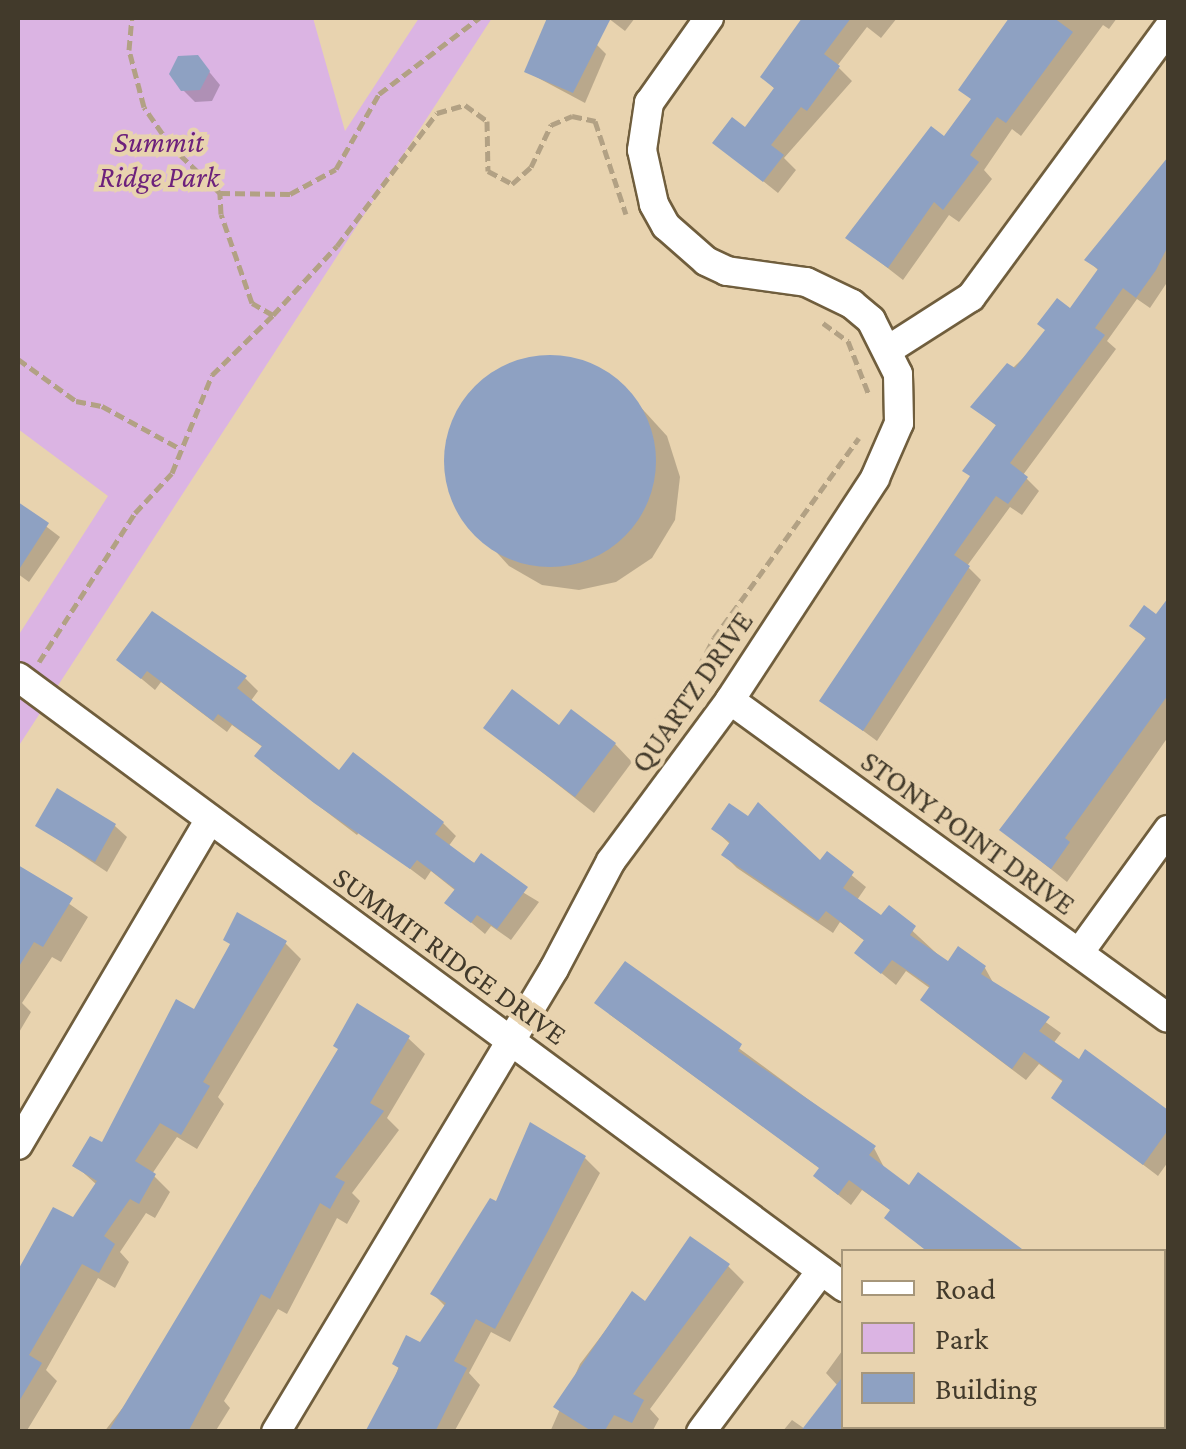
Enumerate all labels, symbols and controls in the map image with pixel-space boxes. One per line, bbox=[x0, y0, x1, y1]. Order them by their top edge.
park label: Summit Ridge Park bbox=[99, 124, 219, 194]
street label: QUARTZ DRIVE bbox=[623, 604, 761, 780]
street label: STONY POINT DRIVE bbox=[854, 743, 1082, 923]
street label: SUMMIT RIDGE DRIVE bbox=[326, 859, 574, 1053]
legend bbox=[841, 1249, 1166, 1429]
text: Road bbox=[935, 1272, 996, 1305]
text: Park bbox=[935, 1322, 988, 1355]
text: Building bbox=[935, 1372, 1037, 1405]

